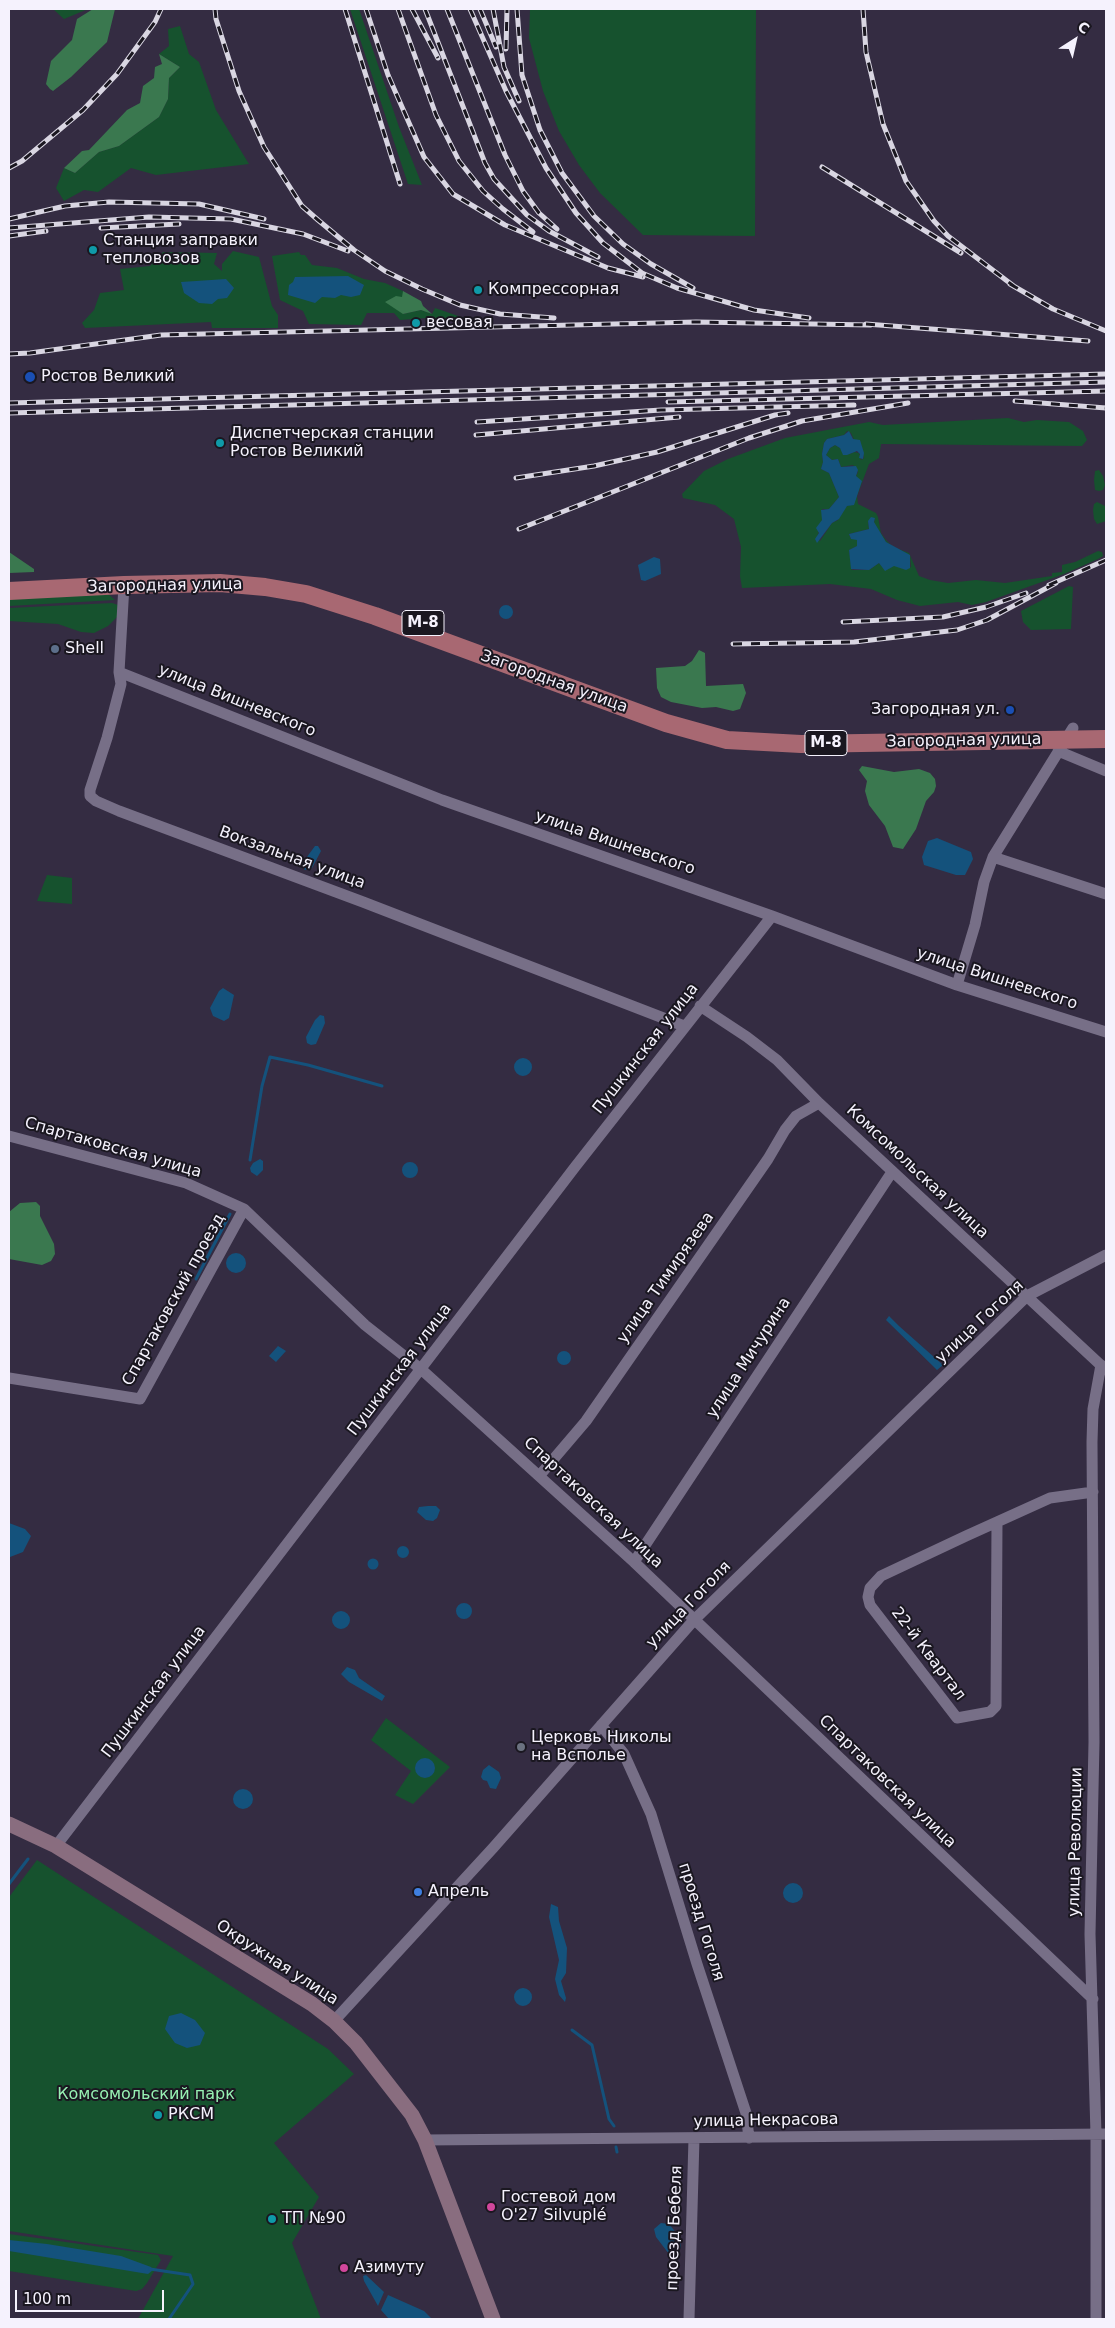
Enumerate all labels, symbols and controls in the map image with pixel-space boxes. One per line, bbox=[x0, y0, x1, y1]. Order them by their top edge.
north arrow bbox=[1050, 15, 1100, 65]
text: С bbox=[1075, 18, 1092, 37]
place label: Станция заправки тепловозов bbox=[103, 231, 258, 269]
marker: Станция заправки тепловозов bbox=[87, 244, 99, 256]
place label: Компрессорная bbox=[488, 280, 619, 300]
marker: Компрессорная bbox=[472, 284, 484, 296]
place label: весовая bbox=[426, 313, 493, 333]
marker: весовая bbox=[410, 317, 422, 329]
place label: Ростов Великий bbox=[41, 367, 175, 387]
marker: Ростов Великий bbox=[23, 370, 37, 384]
place label: Диспетчерская станции Ростов Великий bbox=[230, 424, 434, 462]
marker: Диспетчерская станции Ростов Великий bbox=[214, 437, 226, 449]
street label: Загородная улица bbox=[87, 575, 243, 597]
road number: М-8 bbox=[402, 610, 444, 636]
place label: Shell bbox=[65, 639, 104, 659]
marker: Shell bbox=[49, 643, 61, 655]
street label: Загородная улица bbox=[478, 646, 630, 718]
street label: улица Вишневского bbox=[155, 661, 319, 741]
place label: Загородная ул. bbox=[871, 700, 1000, 720]
marker: Загородная ул. bbox=[1004, 704, 1016, 716]
road number: М-8 bbox=[805, 730, 847, 756]
street label: Загородная улица bbox=[886, 730, 1042, 752]
street label: улица Вишневского bbox=[532, 807, 698, 879]
street label: Вокзальная улица bbox=[216, 823, 368, 893]
street label: улица Вишневского bbox=[914, 944, 1080, 1014]
street label: Пушкинская улица bbox=[589, 980, 703, 1118]
street label: Комсомольская улица bbox=[842, 1101, 992, 1243]
street label: Спартаковская улица bbox=[22, 1114, 204, 1182]
street label: улица Тимирязева bbox=[613, 1209, 719, 1347]
street label: Спартаковский проезд bbox=[119, 1211, 229, 1389]
street label: улица Гоголя bbox=[932, 1276, 1028, 1368]
street label: улица Мичурина bbox=[703, 1294, 795, 1422]
street label: Пушкинская улица bbox=[344, 1300, 456, 1440]
street label: Спартаковская улица bbox=[519, 1433, 667, 1573]
street label: улица Гоголя bbox=[643, 1558, 735, 1652]
street label: 22-й Квартал bbox=[887, 1604, 969, 1704]
street label: Пушкинская улица bbox=[98, 1622, 210, 1762]
street label: Спартаковская улица bbox=[814, 1711, 960, 1853]
place label: Церковь Николы на Всполье bbox=[531, 1728, 672, 1766]
marker: Церковь Николы на Всполье bbox=[515, 1741, 527, 1753]
street label: улица Революции bbox=[1065, 1767, 1087, 1917]
street label: проезд Гоголя bbox=[674, 1861, 728, 1983]
place label: Апрель bbox=[428, 1882, 489, 1902]
marker: Апрель bbox=[412, 1886, 424, 1898]
street label: Окружная улица bbox=[212, 1916, 342, 2010]
park label: Комсомольский парк bbox=[57, 2085, 235, 2105]
place label: РКСМ bbox=[168, 2105, 214, 2125]
marker: РКСМ bbox=[152, 2109, 164, 2121]
street label: улица Некрасова bbox=[693, 2110, 839, 2132]
street label: проезд Бебеля bbox=[663, 2165, 687, 2291]
place label: Гостевой дом O'27 Silvuplé bbox=[501, 2188, 616, 2226]
marker: Гостевой дом O'27 Silvuplé bbox=[485, 2201, 497, 2213]
place label: ТП №90 bbox=[282, 2209, 346, 2229]
marker: ТП №90 bbox=[266, 2213, 278, 2225]
place label: Азимуту bbox=[354, 2258, 424, 2278]
marker: Азимуту bbox=[338, 2262, 350, 2274]
scale bar bbox=[18, 2280, 166, 2312]
text: 100 m bbox=[23, 2290, 71, 2308]

